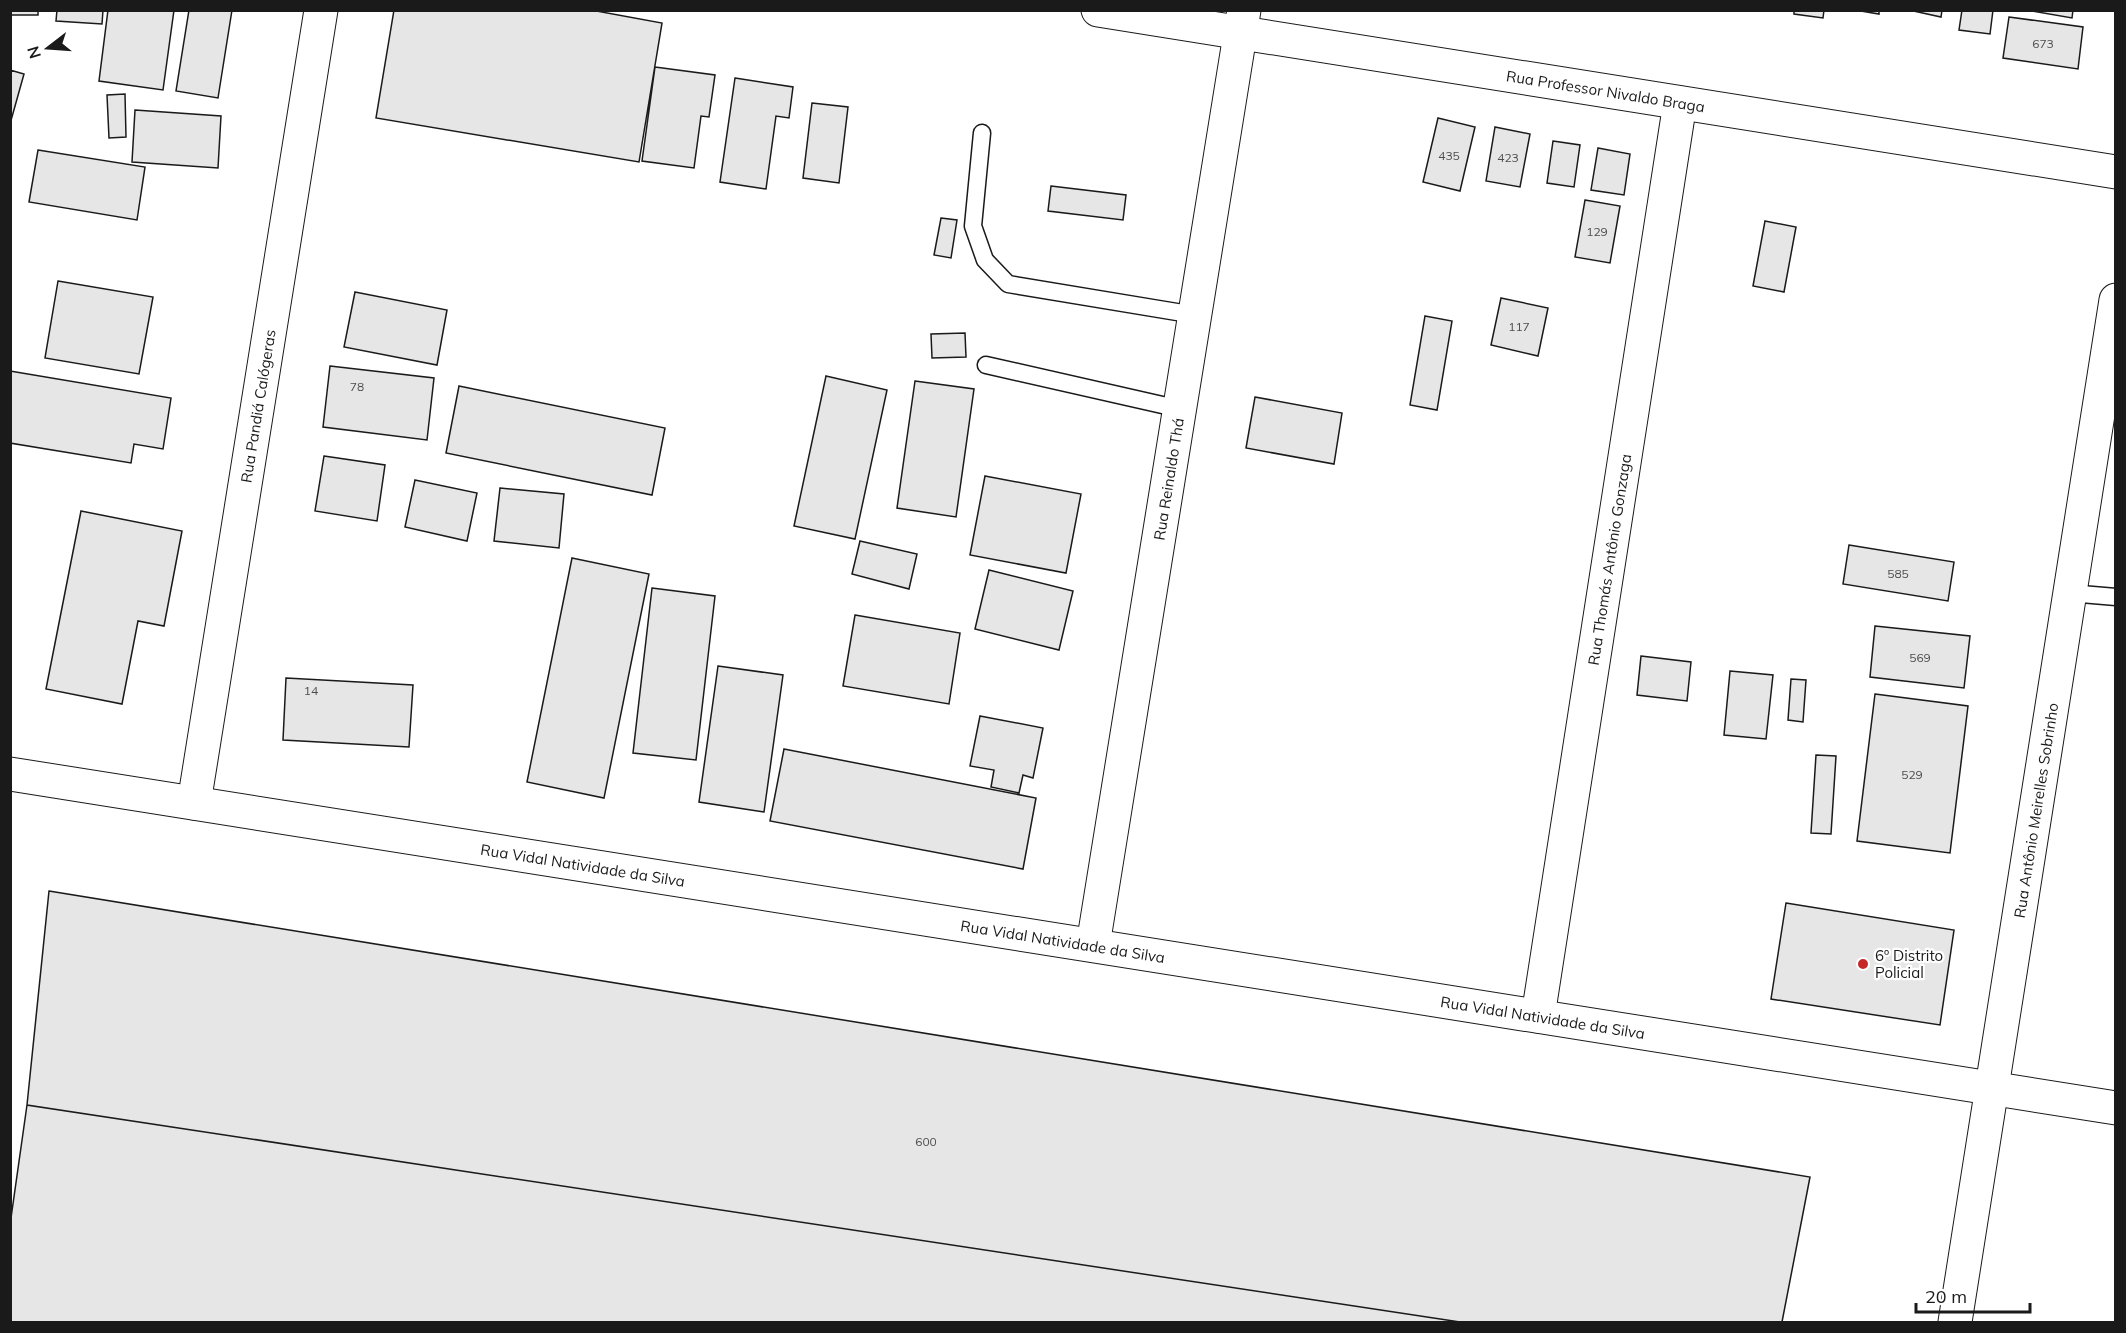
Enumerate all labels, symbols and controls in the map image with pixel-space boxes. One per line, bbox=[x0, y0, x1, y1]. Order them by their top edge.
north arrow bbox=[18, 18, 78, 78]
house number: 673 bbox=[2032, 36, 2054, 51]
text: N bbox=[22, 44, 45, 61]
street label: Rua Professor Nivaldo Braga bbox=[1505, 66, 1706, 116]
house number: 435 bbox=[1438, 148, 1460, 163]
house number: 423 bbox=[1497, 150, 1519, 165]
house number: 129 bbox=[1586, 224, 1608, 239]
house number: 117 bbox=[1508, 319, 1530, 334]
street label: Rua Pandiá Calógeras bbox=[236, 328, 279, 484]
house number: 78 bbox=[350, 379, 364, 394]
street label: Rua Reinaldo Thá bbox=[1149, 416, 1187, 542]
street label: Rua Thomás Antônio Gonzaga bbox=[1583, 453, 1635, 666]
house number: 585 bbox=[1887, 566, 1909, 581]
house number: 569 bbox=[1909, 650, 1931, 665]
house number: 14 bbox=[304, 683, 318, 698]
street label: Rua Antônio Meirelles Sobrinho bbox=[2009, 701, 2062, 919]
house number: 529 bbox=[1901, 767, 1923, 782]
street label: Rua Vidal Natividade da Silva bbox=[479, 839, 686, 890]
street label: Rua Vidal Natividade da Silva bbox=[959, 915, 1166, 967]
place label: 6º Distrito Policial bbox=[1875, 946, 1943, 982]
marker: 6º Distrito Policial bbox=[1856, 957, 1870, 971]
street label: Rua Vidal Natividade da Silva bbox=[1439, 992, 1646, 1043]
house number: 600 bbox=[915, 1134, 937, 1149]
scale bar bbox=[1916, 1276, 2030, 1314]
text: 20 m bbox=[1925, 1285, 1967, 1308]

